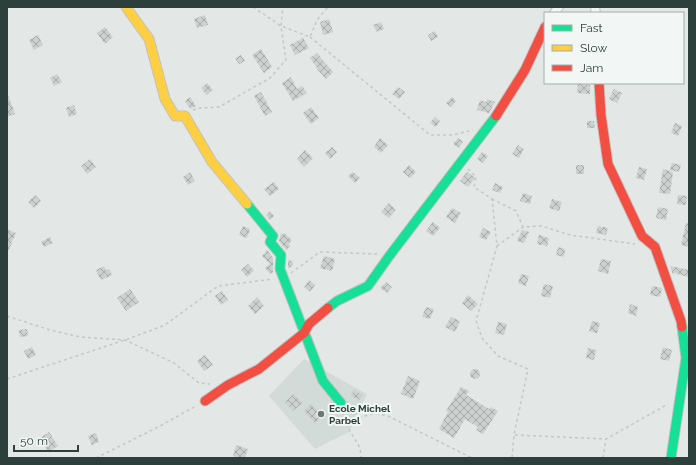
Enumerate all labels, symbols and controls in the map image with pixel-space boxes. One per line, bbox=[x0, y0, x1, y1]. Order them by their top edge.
legend bbox=[544, 12, 684, 84]
text: Fast bbox=[580, 21, 603, 35]
text: Slow bbox=[580, 41, 607, 55]
text: Jam bbox=[580, 61, 603, 75]
place label: Ecole Michel Parbel bbox=[329, 403, 391, 426]
marker: Ecole Michel Parbel bbox=[316, 409, 326, 419]
scale bar bbox=[14, 427, 78, 453]
text: 50 m bbox=[20, 434, 48, 448]

